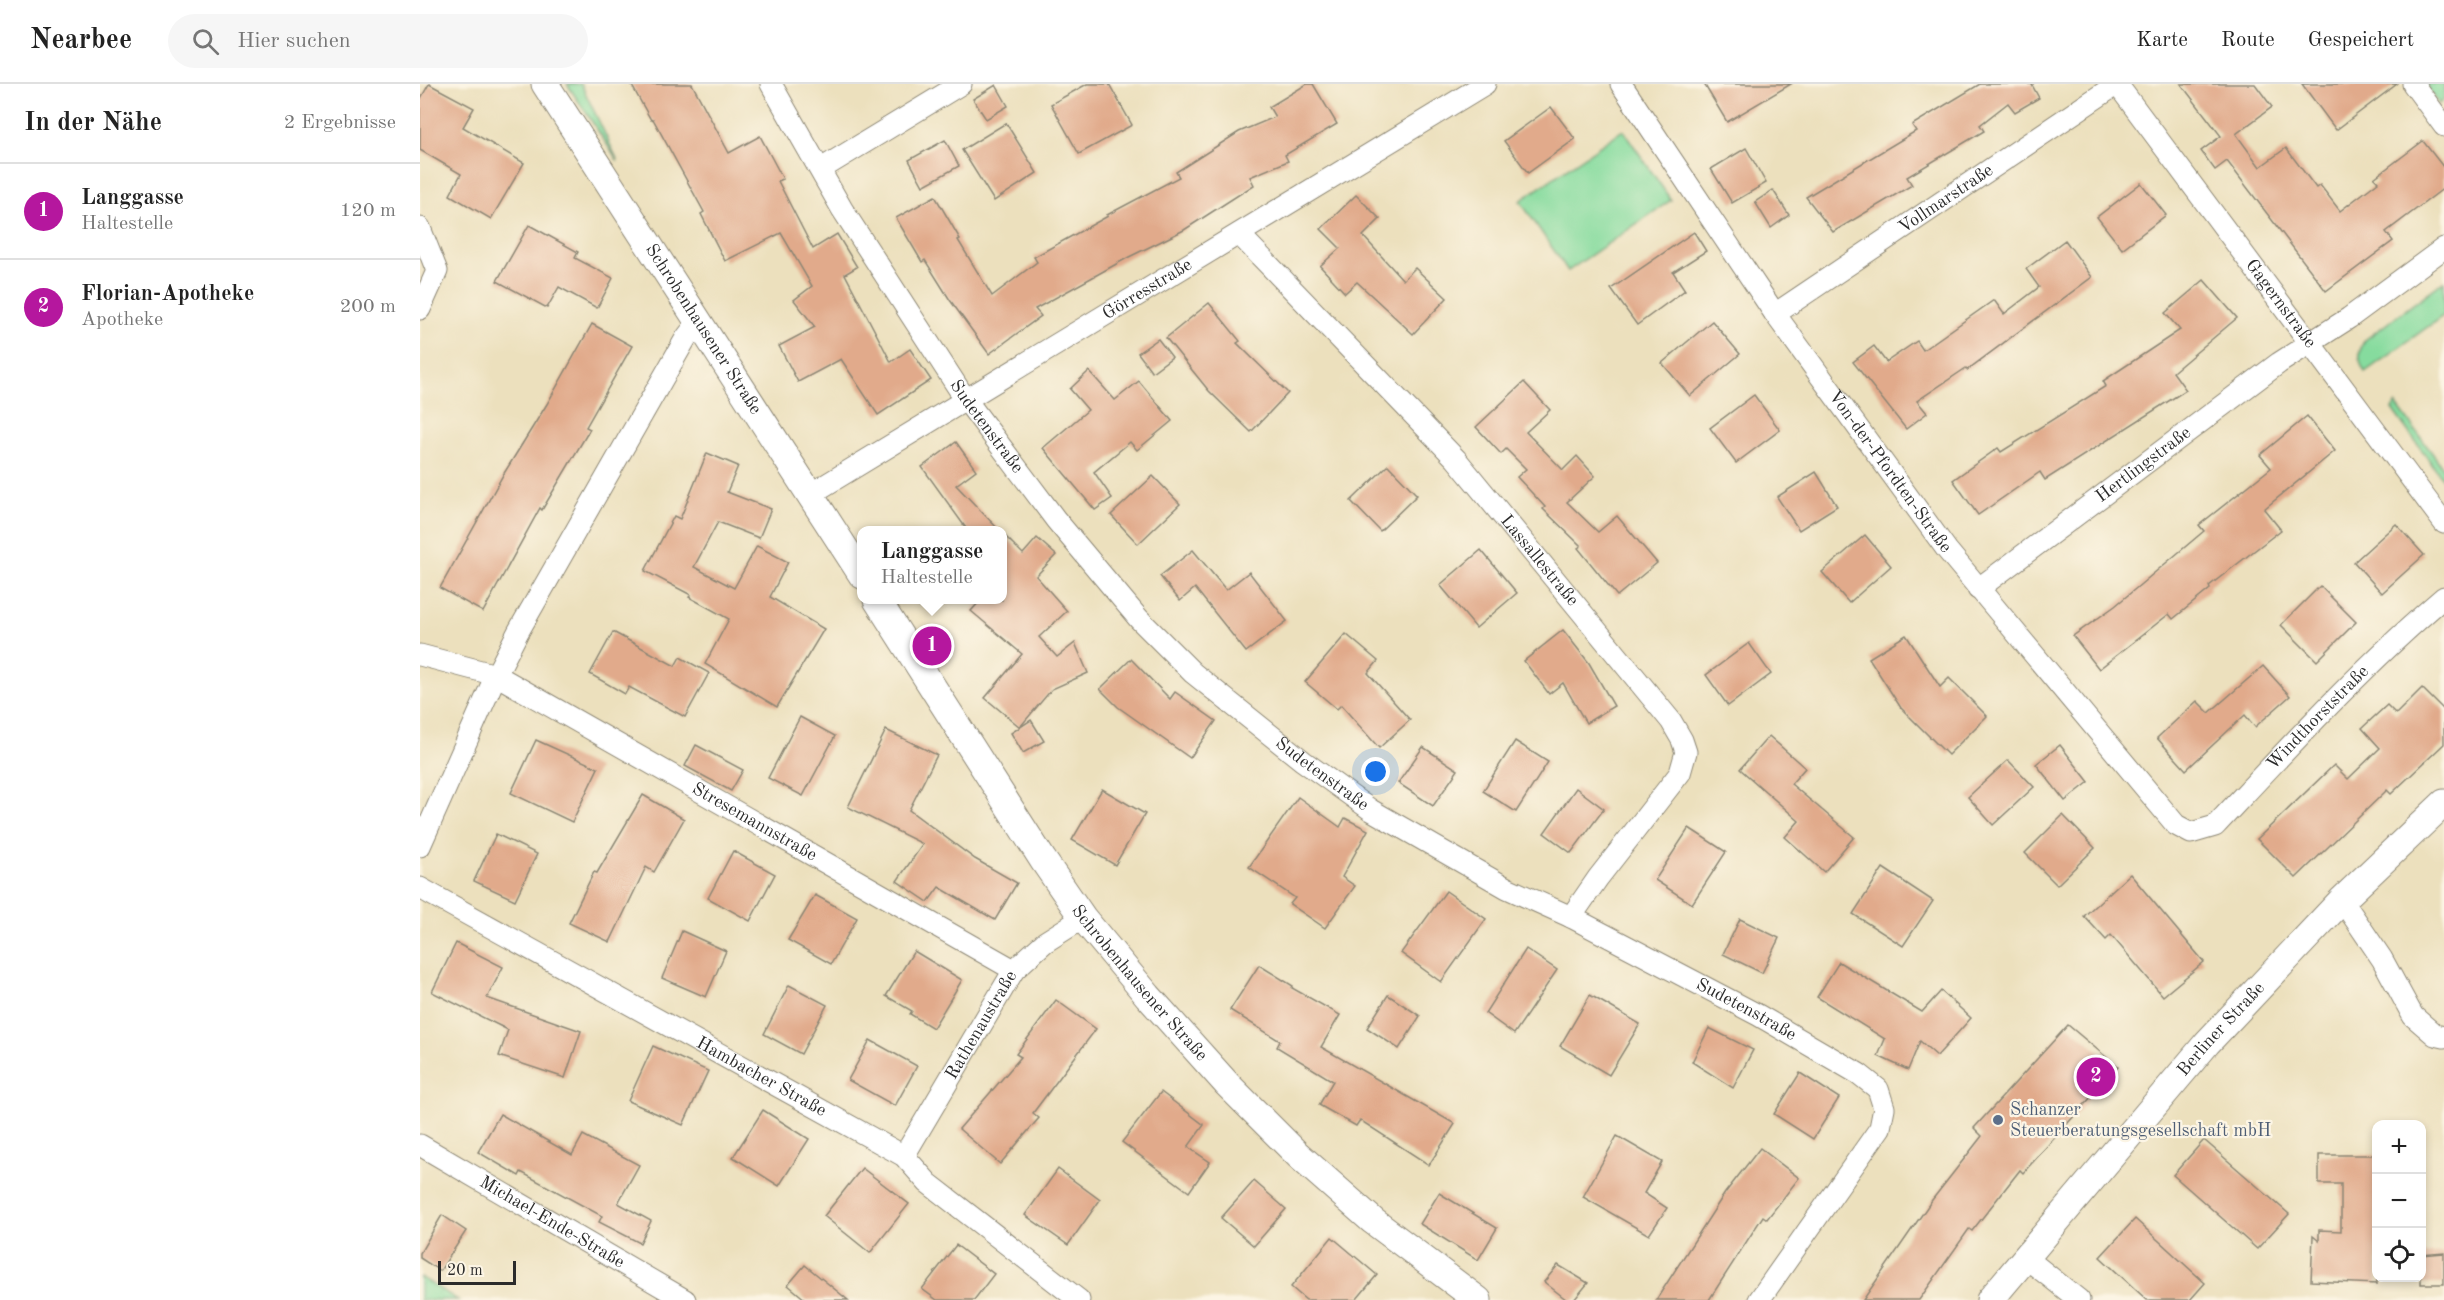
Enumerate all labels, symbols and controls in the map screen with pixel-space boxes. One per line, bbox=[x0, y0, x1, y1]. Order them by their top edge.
search box bbox=[168, 14, 588, 68]
icon: search bbox=[189, 25, 222, 58]
text: Nearbee bbox=[30, 27, 132, 55]
text: Hier suchen bbox=[237, 30, 351, 52]
text: Karte bbox=[2136, 30, 2188, 51]
text: Route bbox=[2221, 30, 2275, 51]
text: Gespeichert bbox=[2308, 30, 2414, 51]
text: In der Nähe bbox=[24, 110, 162, 136]
text: 2 Ergebnisse bbox=[284, 113, 396, 133]
street label: Vollmarstraße bbox=[1895, 161, 1996, 237]
text: Langgasse bbox=[81, 187, 184, 209]
text: 1 bbox=[38, 201, 49, 221]
text: 120 m bbox=[340, 201, 396, 221]
text: Haltestelle bbox=[81, 214, 173, 234]
street label: Schrobenhausener Straße bbox=[642, 241, 765, 418]
street label: Görresstraße bbox=[1100, 255, 1195, 323]
street label: Gagernstraße bbox=[2242, 256, 2319, 351]
text: Florian-Apotheke bbox=[81, 283, 254, 305]
text: 2 bbox=[38, 297, 49, 317]
text: 200 m bbox=[340, 297, 396, 317]
text: Apotheke bbox=[81, 310, 163, 330]
street label: Sudetenstraße bbox=[946, 377, 1027, 477]
street label: Von-der-Pfordten-Straße bbox=[1825, 387, 1955, 556]
street label: Hertlingstraße bbox=[2093, 423, 2194, 506]
street label: Lassallestraße bbox=[1497, 512, 1582, 609]
popup bbox=[857, 526, 1007, 604]
text: Langgasse bbox=[880, 541, 984, 563]
text: Haltestelle bbox=[880, 568, 973, 588]
pin: 1 bbox=[912, 624, 952, 668]
street label: Windthorststraße bbox=[2264, 662, 2372, 773]
street label: Sudetenstraße bbox=[1272, 734, 1372, 814]
your location bbox=[1361, 757, 1390, 786]
street label: Stresemannstraße bbox=[689, 780, 820, 865]
street label: Schrobenhausener Straße bbox=[1068, 902, 1211, 1064]
street label: Rathenaustraße bbox=[942, 968, 1020, 1083]
street label: Sudetenstraße bbox=[1693, 975, 1799, 1044]
street label: Berliner Straße bbox=[2174, 979, 2268, 1080]
street label: Hambacher Straße bbox=[693, 1034, 829, 1120]
pin: 2 bbox=[2076, 1054, 2116, 1100]
place label: Schanzer Steuerberatungsgesellschaft mbH bbox=[2010, 1101, 2271, 1140]
marker: Schanzer Steuerberatungsgesellschaft mbH bbox=[1991, 1113, 2005, 1127]
map controls bbox=[2372, 1120, 2426, 1282]
button: + bbox=[2372, 1120, 2426, 1174]
street label: Michael-Ende-Straße bbox=[477, 1173, 628, 1272]
button: − bbox=[2372, 1174, 2426, 1228]
button: locate bbox=[2372, 1228, 2426, 1282]
scale bar bbox=[438, 1258, 516, 1286]
text: 20 m bbox=[447, 1263, 483, 1279]

